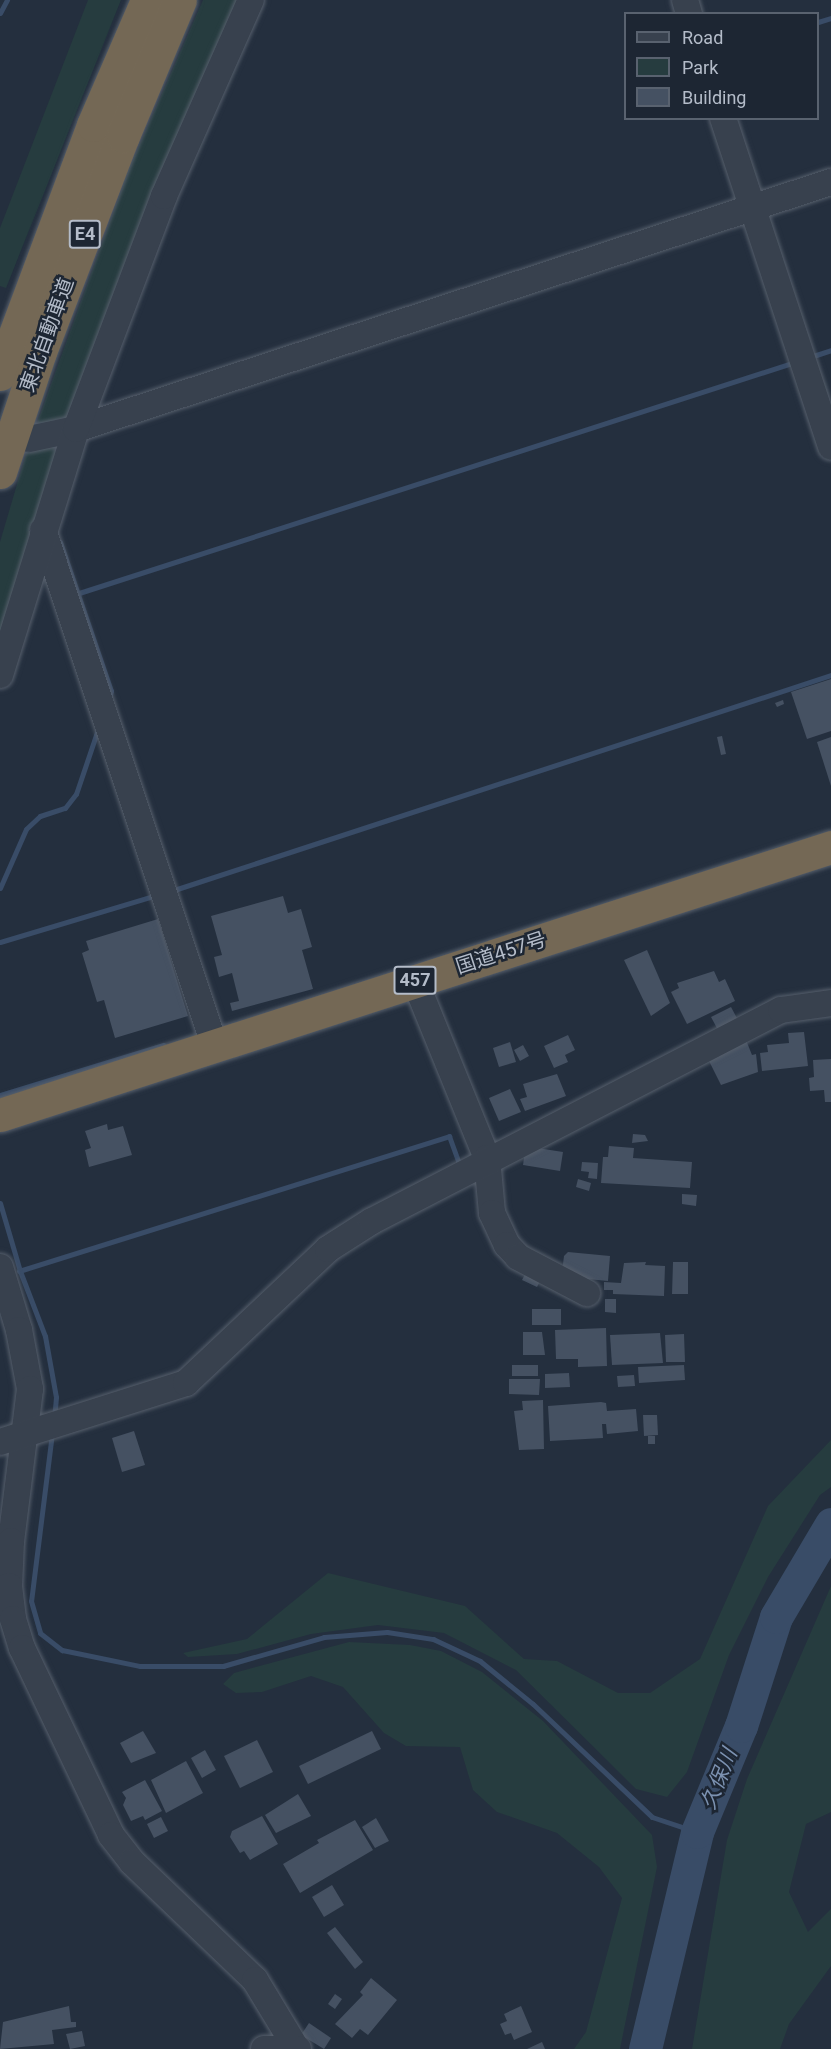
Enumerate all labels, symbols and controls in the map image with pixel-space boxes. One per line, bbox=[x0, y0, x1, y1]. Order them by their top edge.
legend bbox=[624, 12, 819, 120]
text: Road bbox=[682, 27, 723, 48]
text: Park bbox=[682, 57, 718, 78]
text: Building bbox=[682, 87, 746, 108]
road number: E4 bbox=[68, 219, 101, 249]
street label: 東北自動車道 bbox=[15, 275, 79, 395]
street label: 国道457号 bbox=[453, 927, 549, 979]
road number: 457 bbox=[392, 965, 438, 995]
water label: 久保川 bbox=[696, 1745, 742, 1813]

